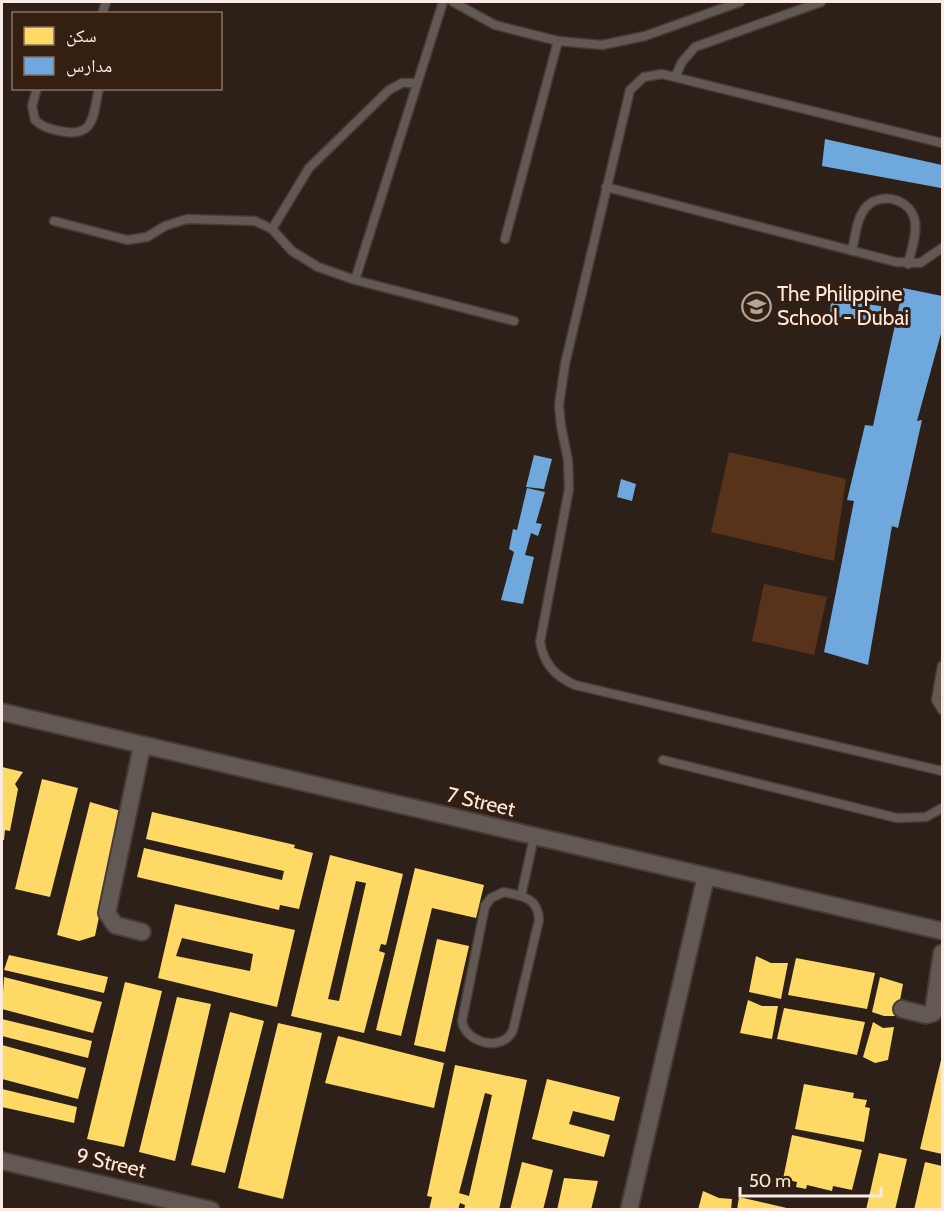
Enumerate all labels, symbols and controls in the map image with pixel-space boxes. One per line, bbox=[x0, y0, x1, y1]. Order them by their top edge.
legend bbox=[12, 12, 222, 90]
text: سكن bbox=[66, 25, 97, 47]
text: مدارس bbox=[66, 55, 112, 77]
place label: The Philippine School - Dubai bbox=[777, 281, 909, 330]
school or university icon: The Philippine School - Dubai bbox=[740, 290, 772, 322]
street label: 7 Street bbox=[445, 782, 518, 821]
street label: 9 Street bbox=[74, 1142, 148, 1183]
scale bar bbox=[740, 1160, 881, 1198]
text: 50 m bbox=[749, 1170, 791, 1192]

